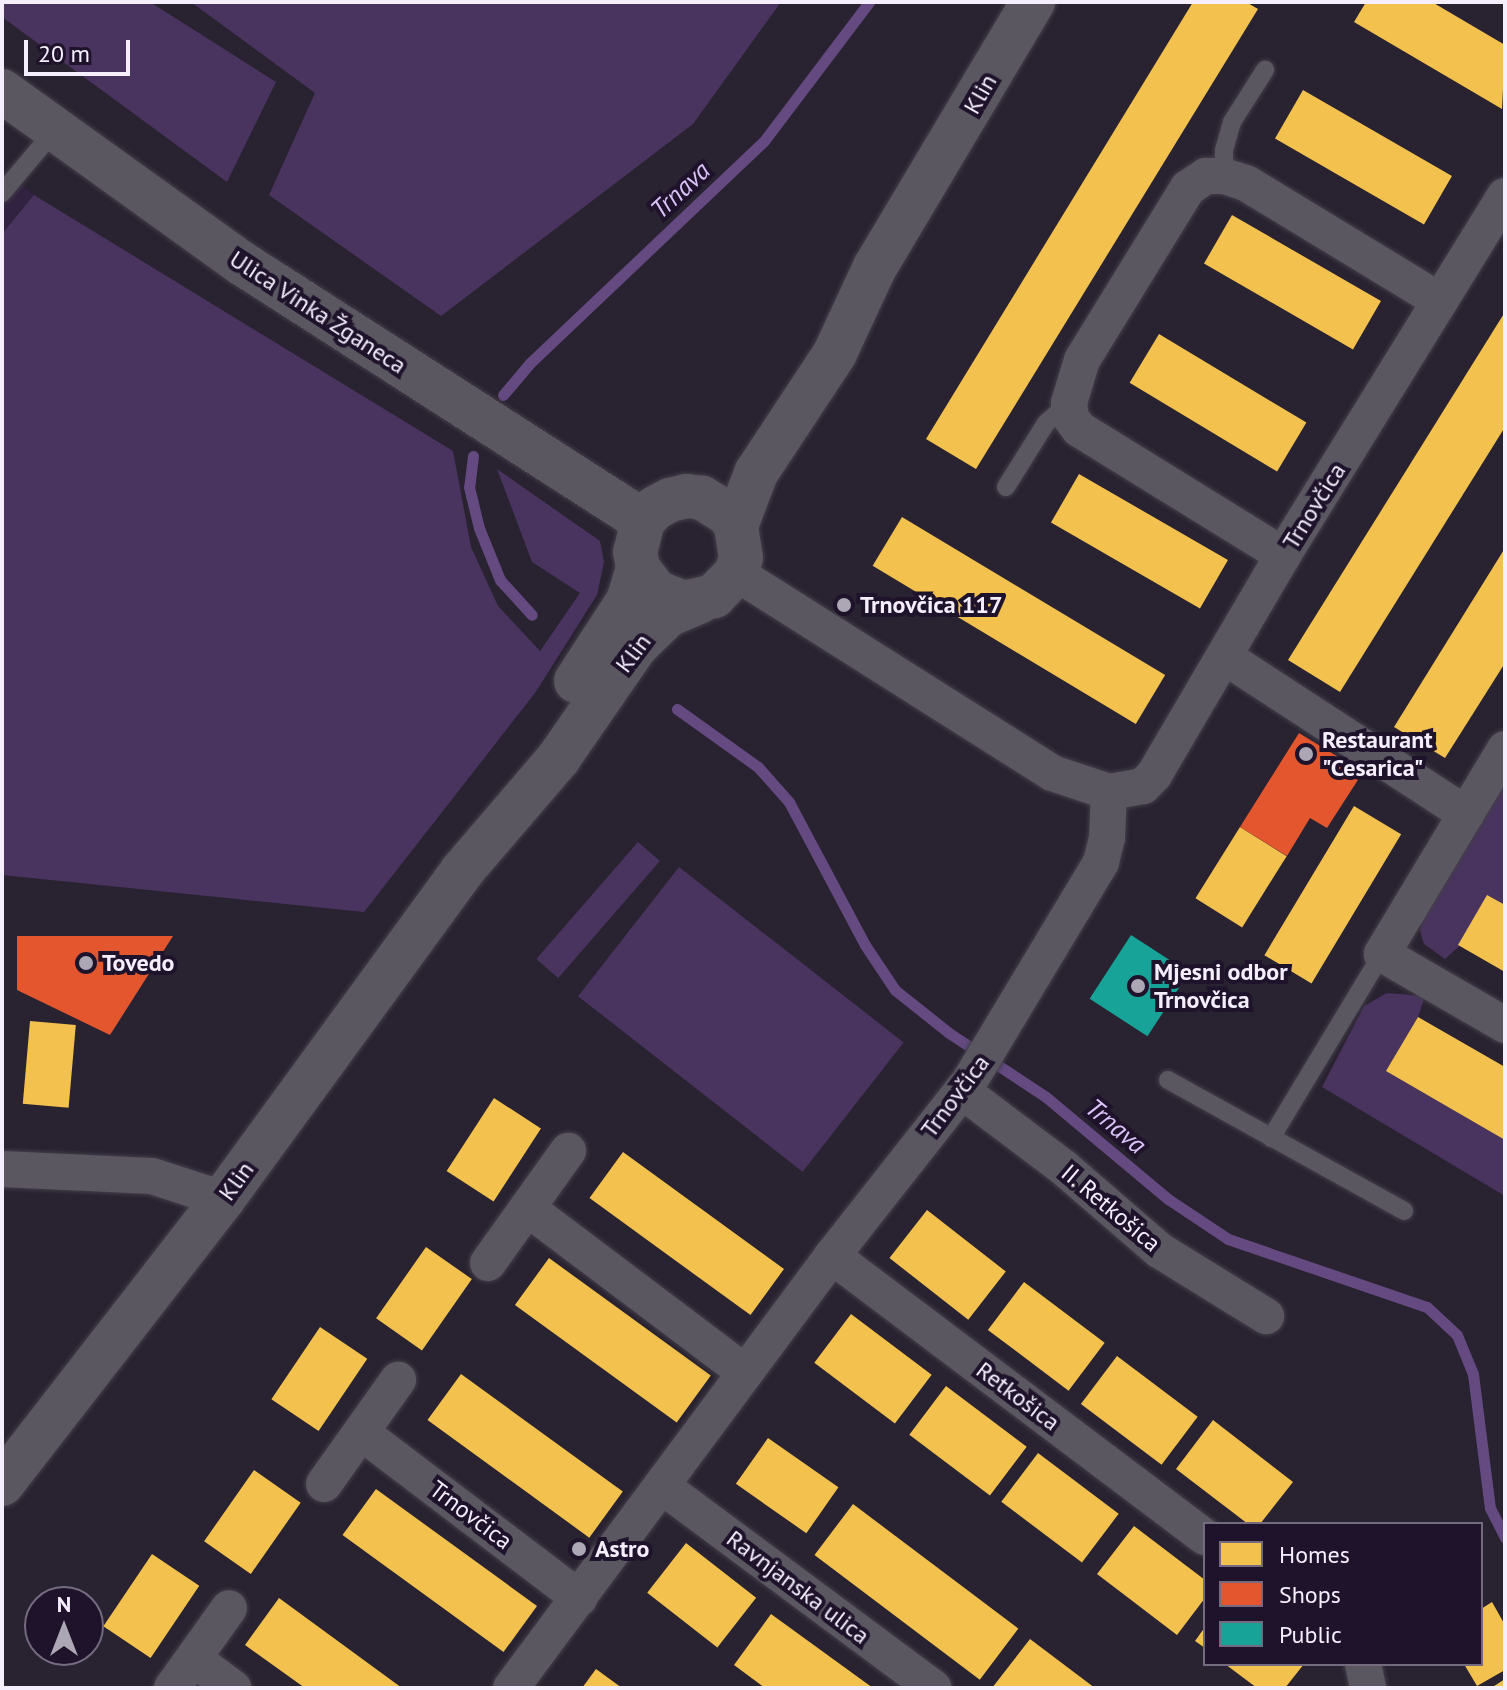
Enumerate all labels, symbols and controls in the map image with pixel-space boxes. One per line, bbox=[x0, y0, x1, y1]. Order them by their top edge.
scale bar bbox=[28, 24, 134, 74]
text: 20 m bbox=[38, 38, 90, 69]
street label: Klin bbox=[957, 69, 1003, 119]
water label: Trnava bbox=[644, 155, 716, 225]
street label: Ulica Vinka Žganeca bbox=[224, 244, 412, 380]
street label: Trnovčica bbox=[1276, 458, 1352, 554]
place label: Trnovčica 117 bbox=[860, 591, 1003, 619]
marker: Trnovčica 117 bbox=[835, 596, 853, 614]
street label: Klin bbox=[609, 628, 657, 678]
place label: Restaurant "Cesarica" bbox=[1322, 726, 1433, 782]
marker: Restaurant "Cesarica" bbox=[1297, 745, 1315, 763]
place label: Tovedo bbox=[102, 949, 174, 977]
marker: Tovedo bbox=[77, 954, 95, 972]
place label: Mjesni odbor Trnovčica bbox=[1154, 958, 1288, 1014]
marker: Mjesni odbor Trnovčica bbox=[1129, 977, 1147, 995]
street label: Trnovčica bbox=[915, 1049, 995, 1143]
water label: Trnava bbox=[1079, 1092, 1153, 1160]
street label: Klin bbox=[212, 1156, 260, 1206]
street label: II. Retkošica bbox=[1055, 1158, 1167, 1258]
street label: Retkošica bbox=[971, 1355, 1065, 1437]
street label: Trnovčica bbox=[424, 1475, 518, 1555]
legend bbox=[1203, 1522, 1483, 1666]
street label: Ravnjanska ulica bbox=[721, 1524, 875, 1650]
place label: Astro bbox=[595, 1535, 649, 1563]
text: Homes bbox=[1279, 1539, 1350, 1570]
marker: Astro bbox=[570, 1540, 588, 1558]
text: Shops bbox=[1279, 1579, 1341, 1610]
north arrow bbox=[24, 1586, 104, 1666]
text: N bbox=[57, 1590, 71, 1618]
text: Public bbox=[1279, 1619, 1342, 1650]

